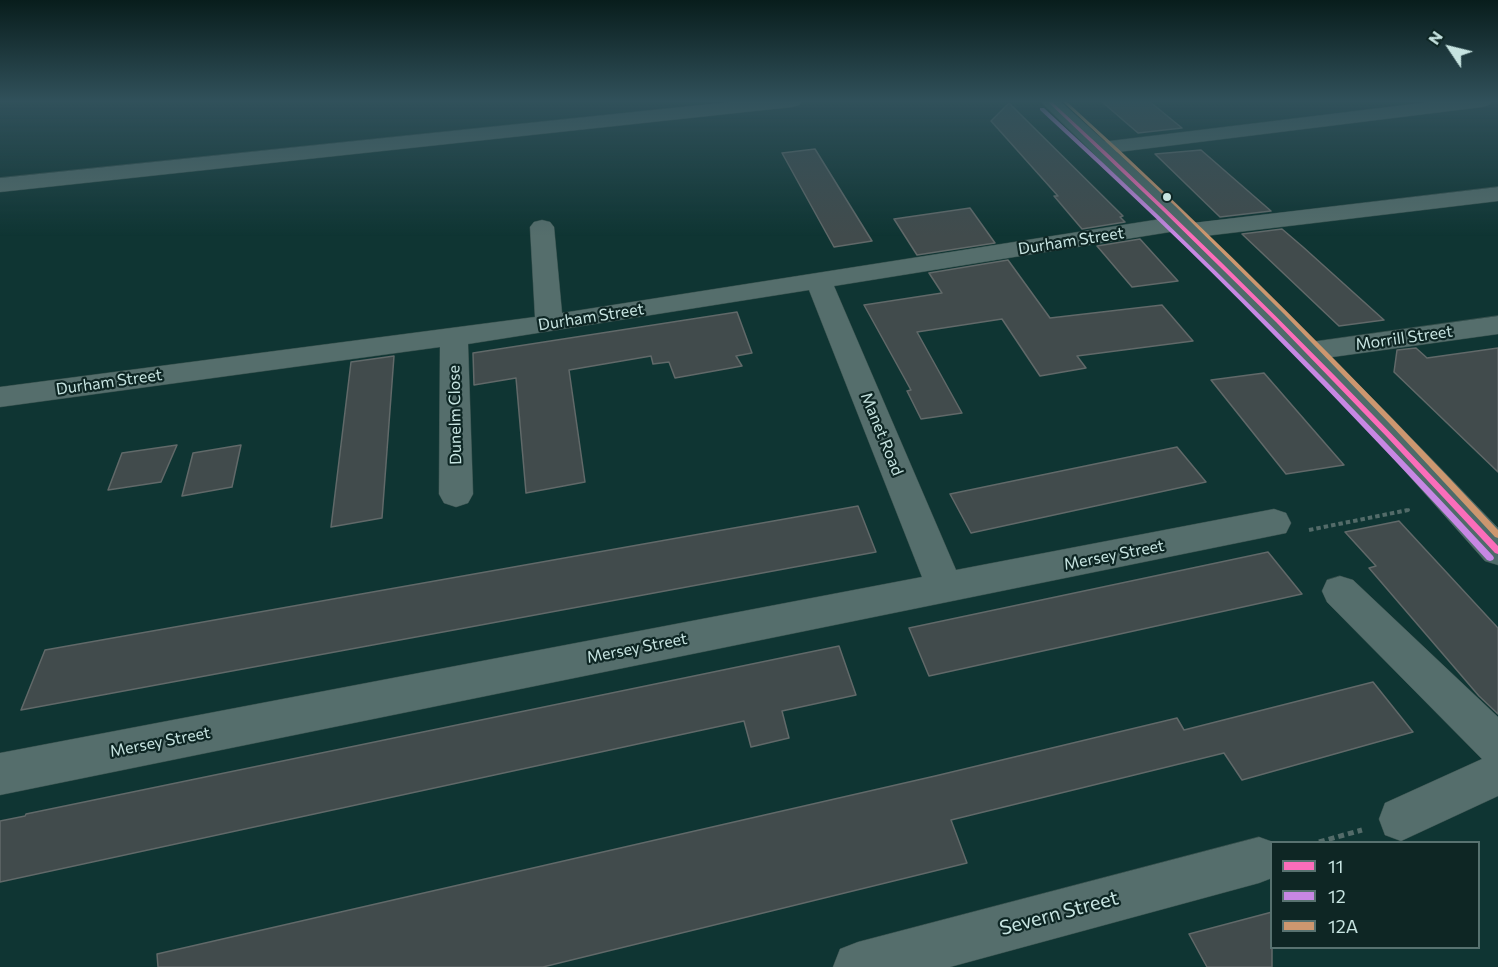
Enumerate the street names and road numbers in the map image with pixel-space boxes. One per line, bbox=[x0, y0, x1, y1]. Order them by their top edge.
street label: Durham Street bbox=[1017, 223, 1125, 259]
street label: Durham Street bbox=[537, 299, 645, 335]
street label: Morrill Street bbox=[1354, 322, 1454, 354]
street label: Durham Street bbox=[55, 365, 163, 399]
street label: Dunelm Close bbox=[445, 365, 465, 465]
street label: Manet Road bbox=[857, 390, 907, 478]
street label: Mersey Street bbox=[1062, 536, 1166, 574]
street label: Mersey Street bbox=[585, 629, 689, 667]
street label: Mersey Street bbox=[108, 723, 212, 761]
street label: Severn Street bbox=[997, 886, 1121, 940]

